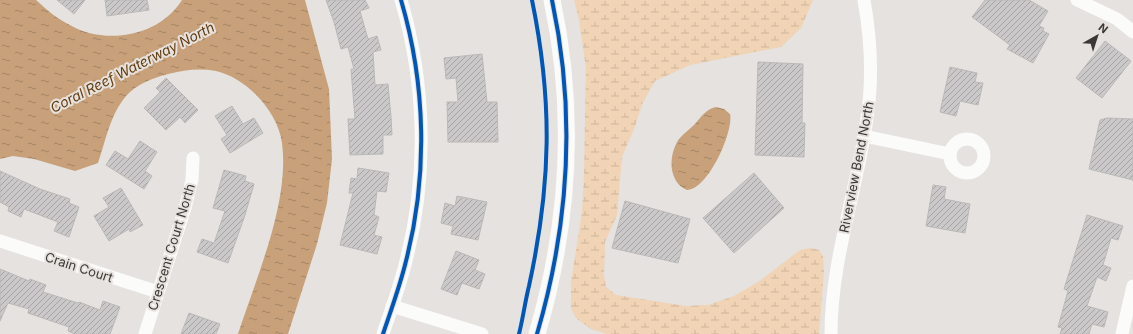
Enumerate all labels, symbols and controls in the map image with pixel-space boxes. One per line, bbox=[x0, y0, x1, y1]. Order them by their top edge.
north arrow bbox=[1077, 16, 1117, 56]
water label: Coral Reef Waterway North bbox=[47, 18, 217, 116]
text: N bbox=[1096, 20, 1111, 36]
street label: Riverview Bend North bbox=[835, 100, 877, 234]
street label: Crescent Court North bbox=[144, 182, 198, 312]
street label: Crain Court bbox=[43, 248, 115, 286]

